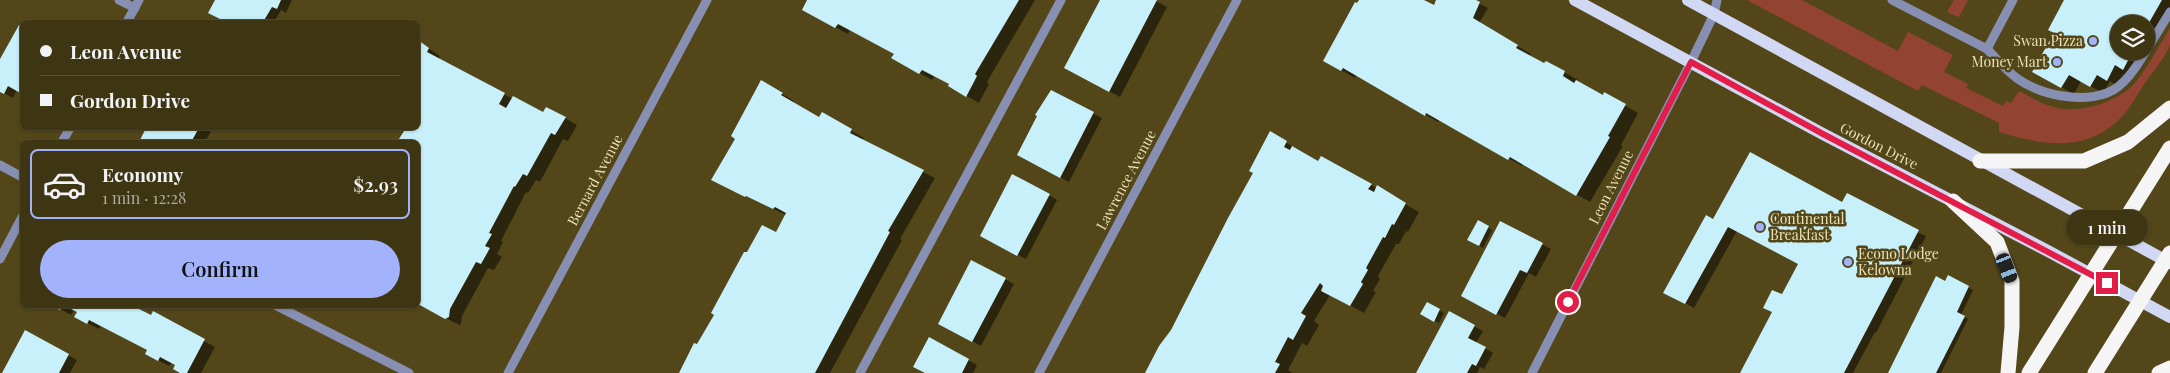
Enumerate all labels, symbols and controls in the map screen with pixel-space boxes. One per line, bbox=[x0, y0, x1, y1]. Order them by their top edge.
map controls bbox=[2110, 15, 2155, 60]
button: layers bbox=[2110, 15, 2155, 60]
place label: Swan Pizza bbox=[2013, 31, 2083, 50]
marker: Swan Pizza bbox=[2087, 35, 2099, 47]
text: Leon Avenue bbox=[70, 38, 182, 64]
place label: Money Mart bbox=[1972, 52, 2048, 71]
marker: Money Mart bbox=[2051, 56, 2063, 68]
text: Gordon Drive bbox=[70, 87, 190, 113]
street label: Gordon Drive bbox=[1837, 118, 1922, 173]
street label: Lawrence Avenue bbox=[1091, 127, 1160, 233]
street label: Bernard Avenue bbox=[563, 131, 627, 229]
street label: Leon Avenue bbox=[1584, 147, 1637, 227]
text: Economy bbox=[102, 161, 183, 187]
icon: car bbox=[42, 162, 87, 207]
text: $2.93 bbox=[354, 171, 398, 197]
text: 1 min · 12:28 bbox=[102, 187, 186, 208]
place label: Continental Breakfast bbox=[1770, 209, 1844, 244]
callout: 1 min bbox=[2066, 210, 2148, 246]
text: 1 min bbox=[2088, 217, 2126, 238]
marker: Continental Breakfast bbox=[1754, 221, 1766, 233]
button: Confirm bbox=[40, 240, 400, 298]
place label: Econo Lodge Kelowna bbox=[1858, 244, 1939, 279]
car bbox=[1994, 251, 2019, 285]
marker: Econo Lodge Kelowna bbox=[1842, 256, 1854, 268]
route end bbox=[2096, 272, 2118, 294]
route start bbox=[1557, 291, 1579, 313]

